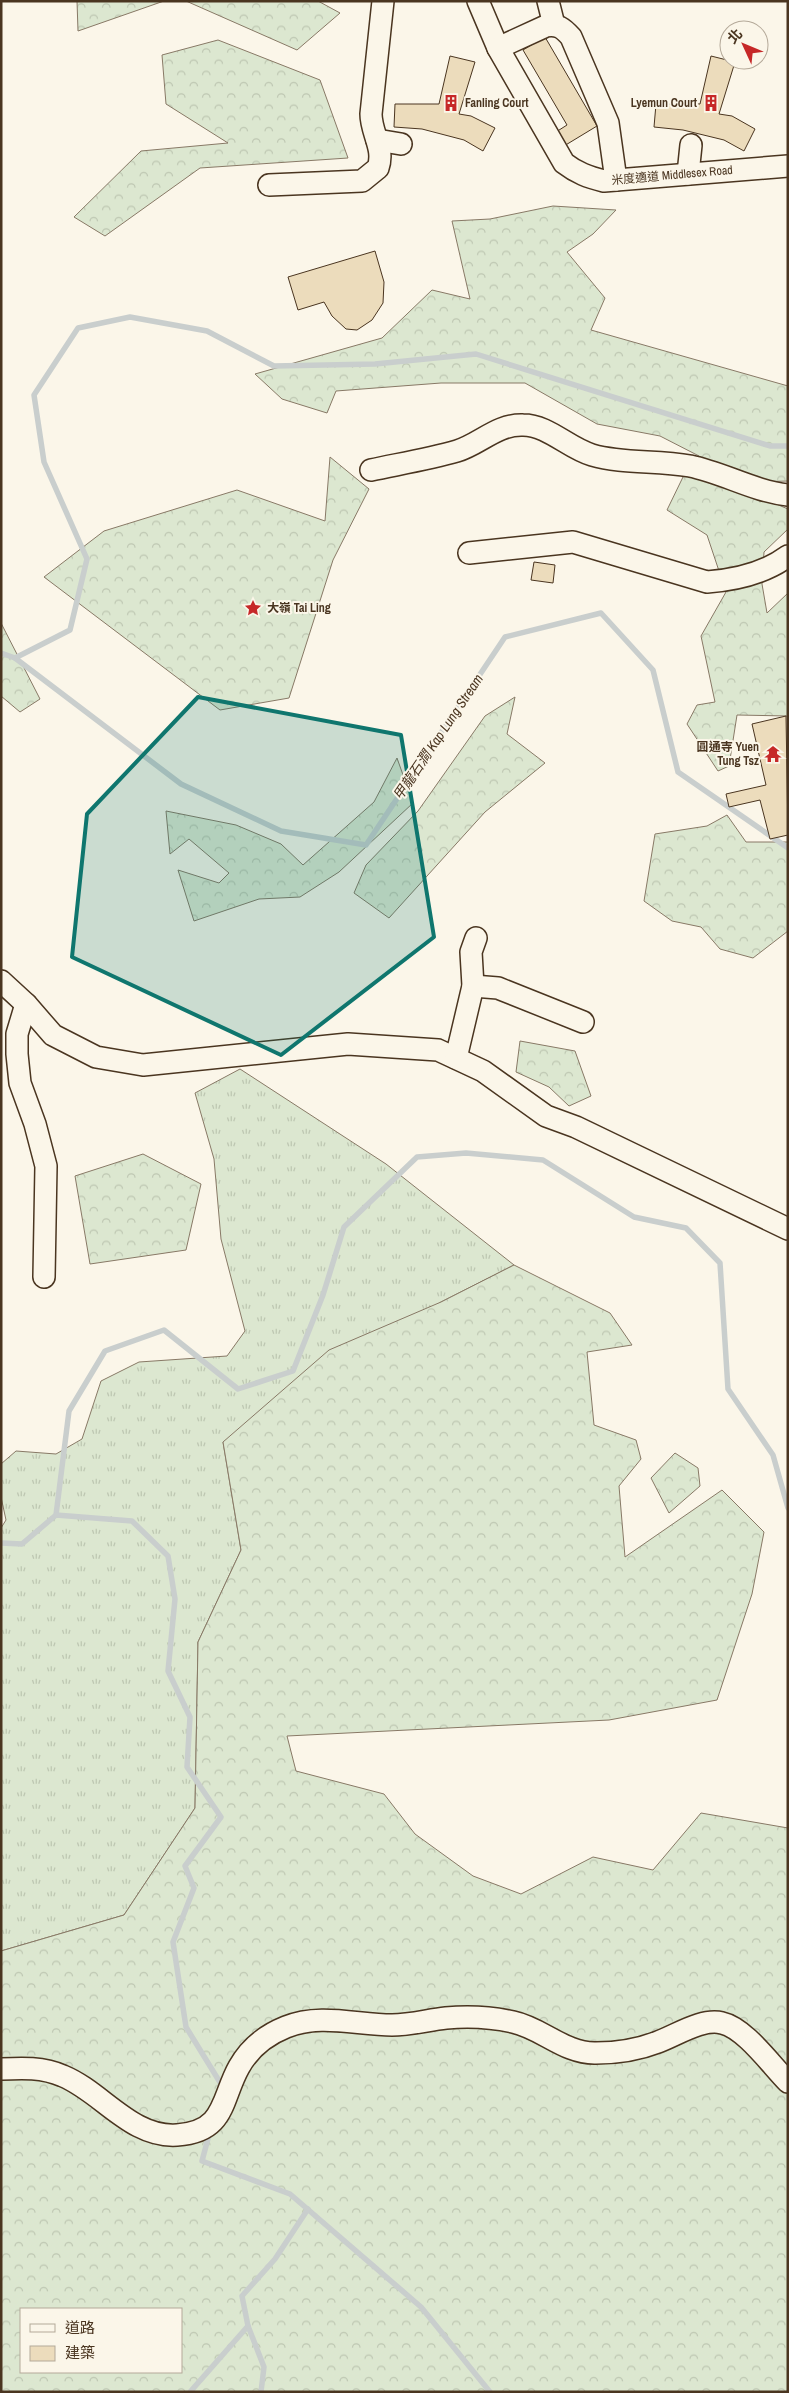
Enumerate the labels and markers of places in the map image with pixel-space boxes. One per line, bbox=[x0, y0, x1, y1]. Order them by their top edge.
building icon: Fanling Court bbox=[441, 93, 461, 113]
building icon: Lyemun Court bbox=[701, 93, 721, 113]
place label: Fanling Court bbox=[465, 95, 529, 111]
place label: Lyemun Court bbox=[631, 95, 698, 111]
place icon: 大嶺 Tai Ling bbox=[243, 598, 263, 618]
place label: 大嶺 Tai Ling bbox=[267, 600, 331, 616]
place label: 圓通寺 Yuen Tung Tsz bbox=[697, 739, 759, 769]
temple icon: 圓通寺 Yuen Tung Tsz bbox=[763, 744, 783, 764]

